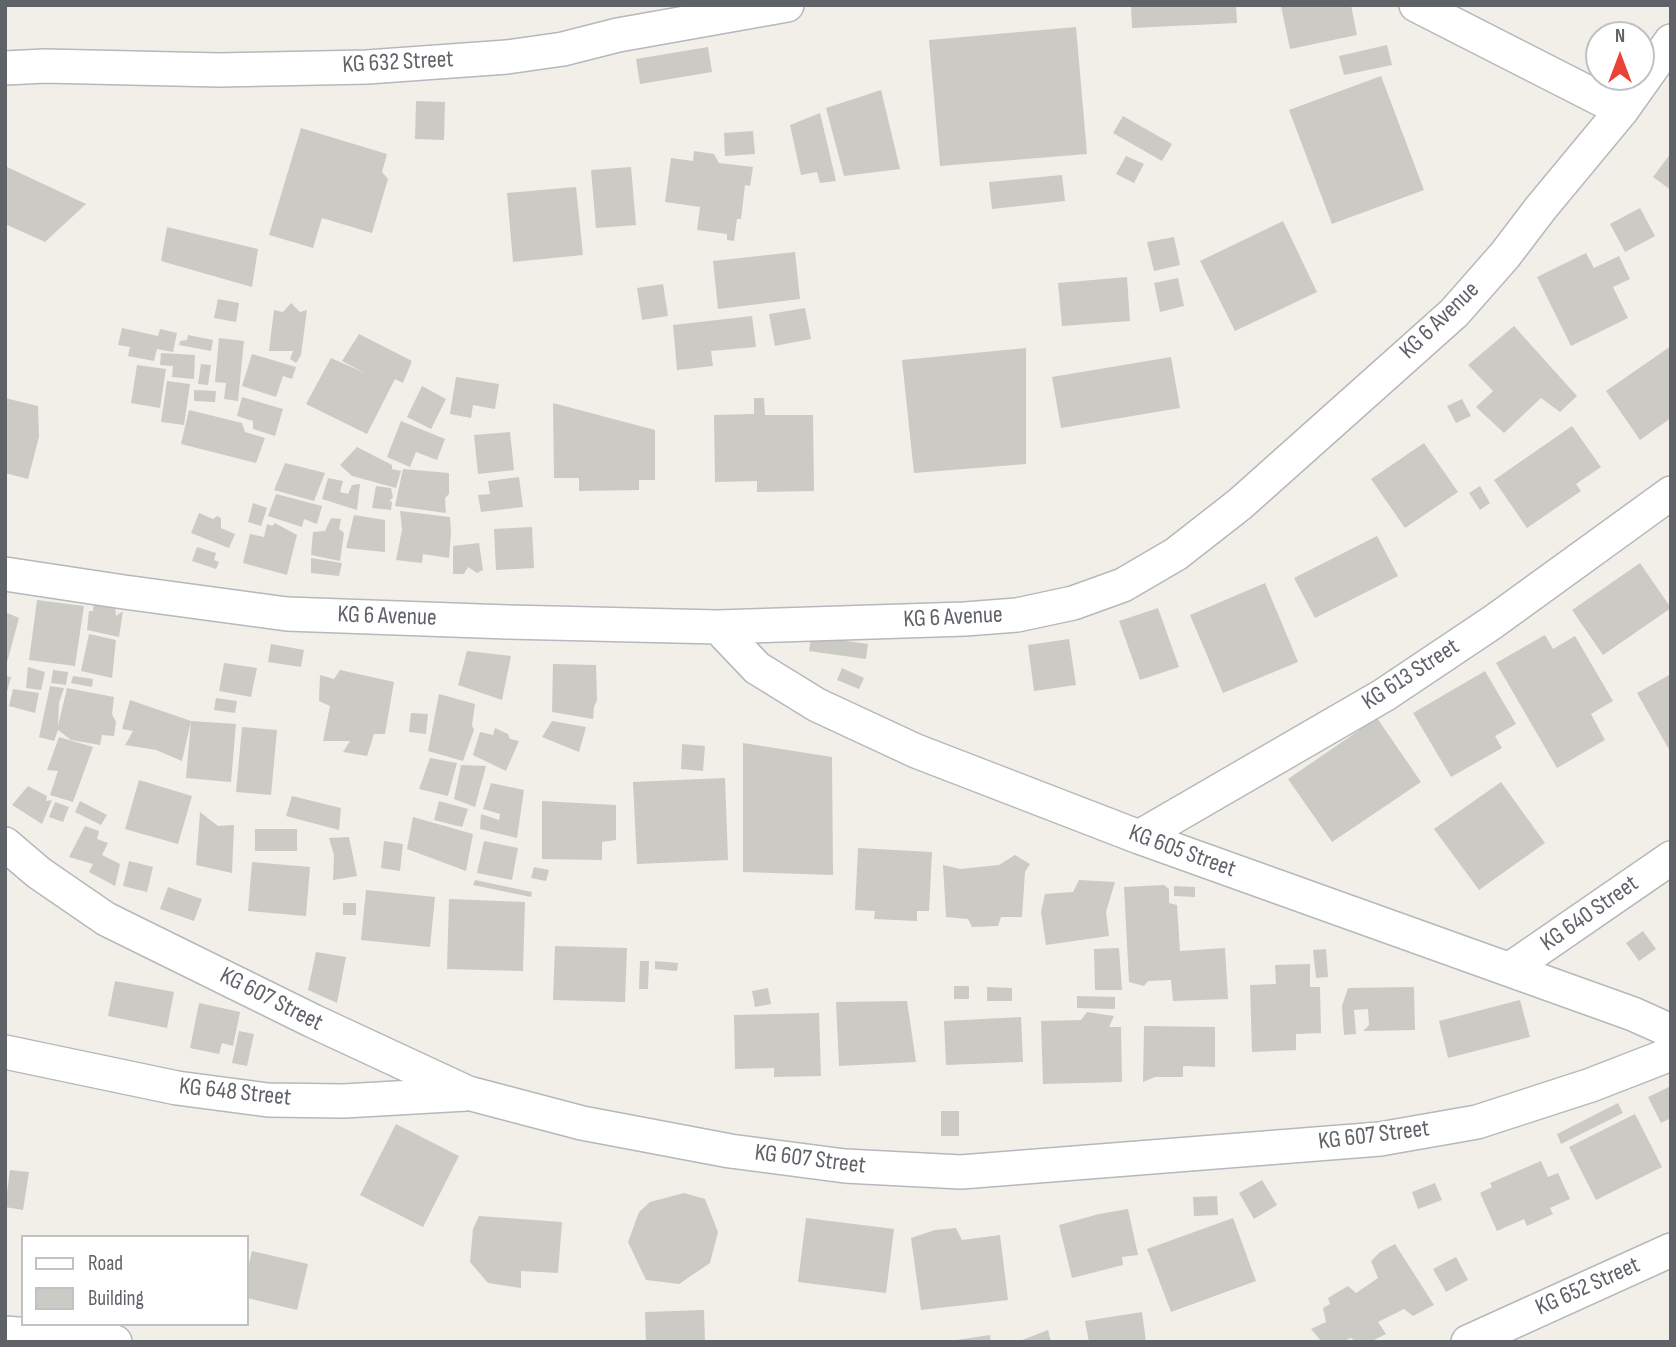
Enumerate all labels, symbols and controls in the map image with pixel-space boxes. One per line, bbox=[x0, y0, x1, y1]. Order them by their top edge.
north arrow bbox=[1585, 21, 1655, 91]
text: N bbox=[1615, 25, 1625, 48]
street label: KG 632 Street bbox=[342, 46, 454, 80]
street label: KG 6 Avenue bbox=[1394, 276, 1486, 366]
street label: KG 6 Avenue bbox=[337, 601, 437, 633]
street label: KG 6 Avenue bbox=[903, 601, 1003, 635]
street label: KG 613 Street bbox=[1357, 633, 1465, 717]
street label: KG 605 Street bbox=[1125, 819, 1239, 885]
street label: KG 640 Street bbox=[1536, 870, 1644, 958]
street label: KG 607 Street bbox=[215, 962, 327, 1038]
street label: KG 648 Street bbox=[178, 1073, 292, 1113]
street label: KG 607 Street bbox=[1317, 1115, 1431, 1157]
street label: KG 607 Street bbox=[753, 1139, 867, 1181]
legend bbox=[21, 1235, 248, 1326]
text: Road bbox=[88, 1251, 123, 1276]
street label: KG 652 Street bbox=[1532, 1251, 1644, 1323]
text: Building bbox=[88, 1286, 144, 1311]

